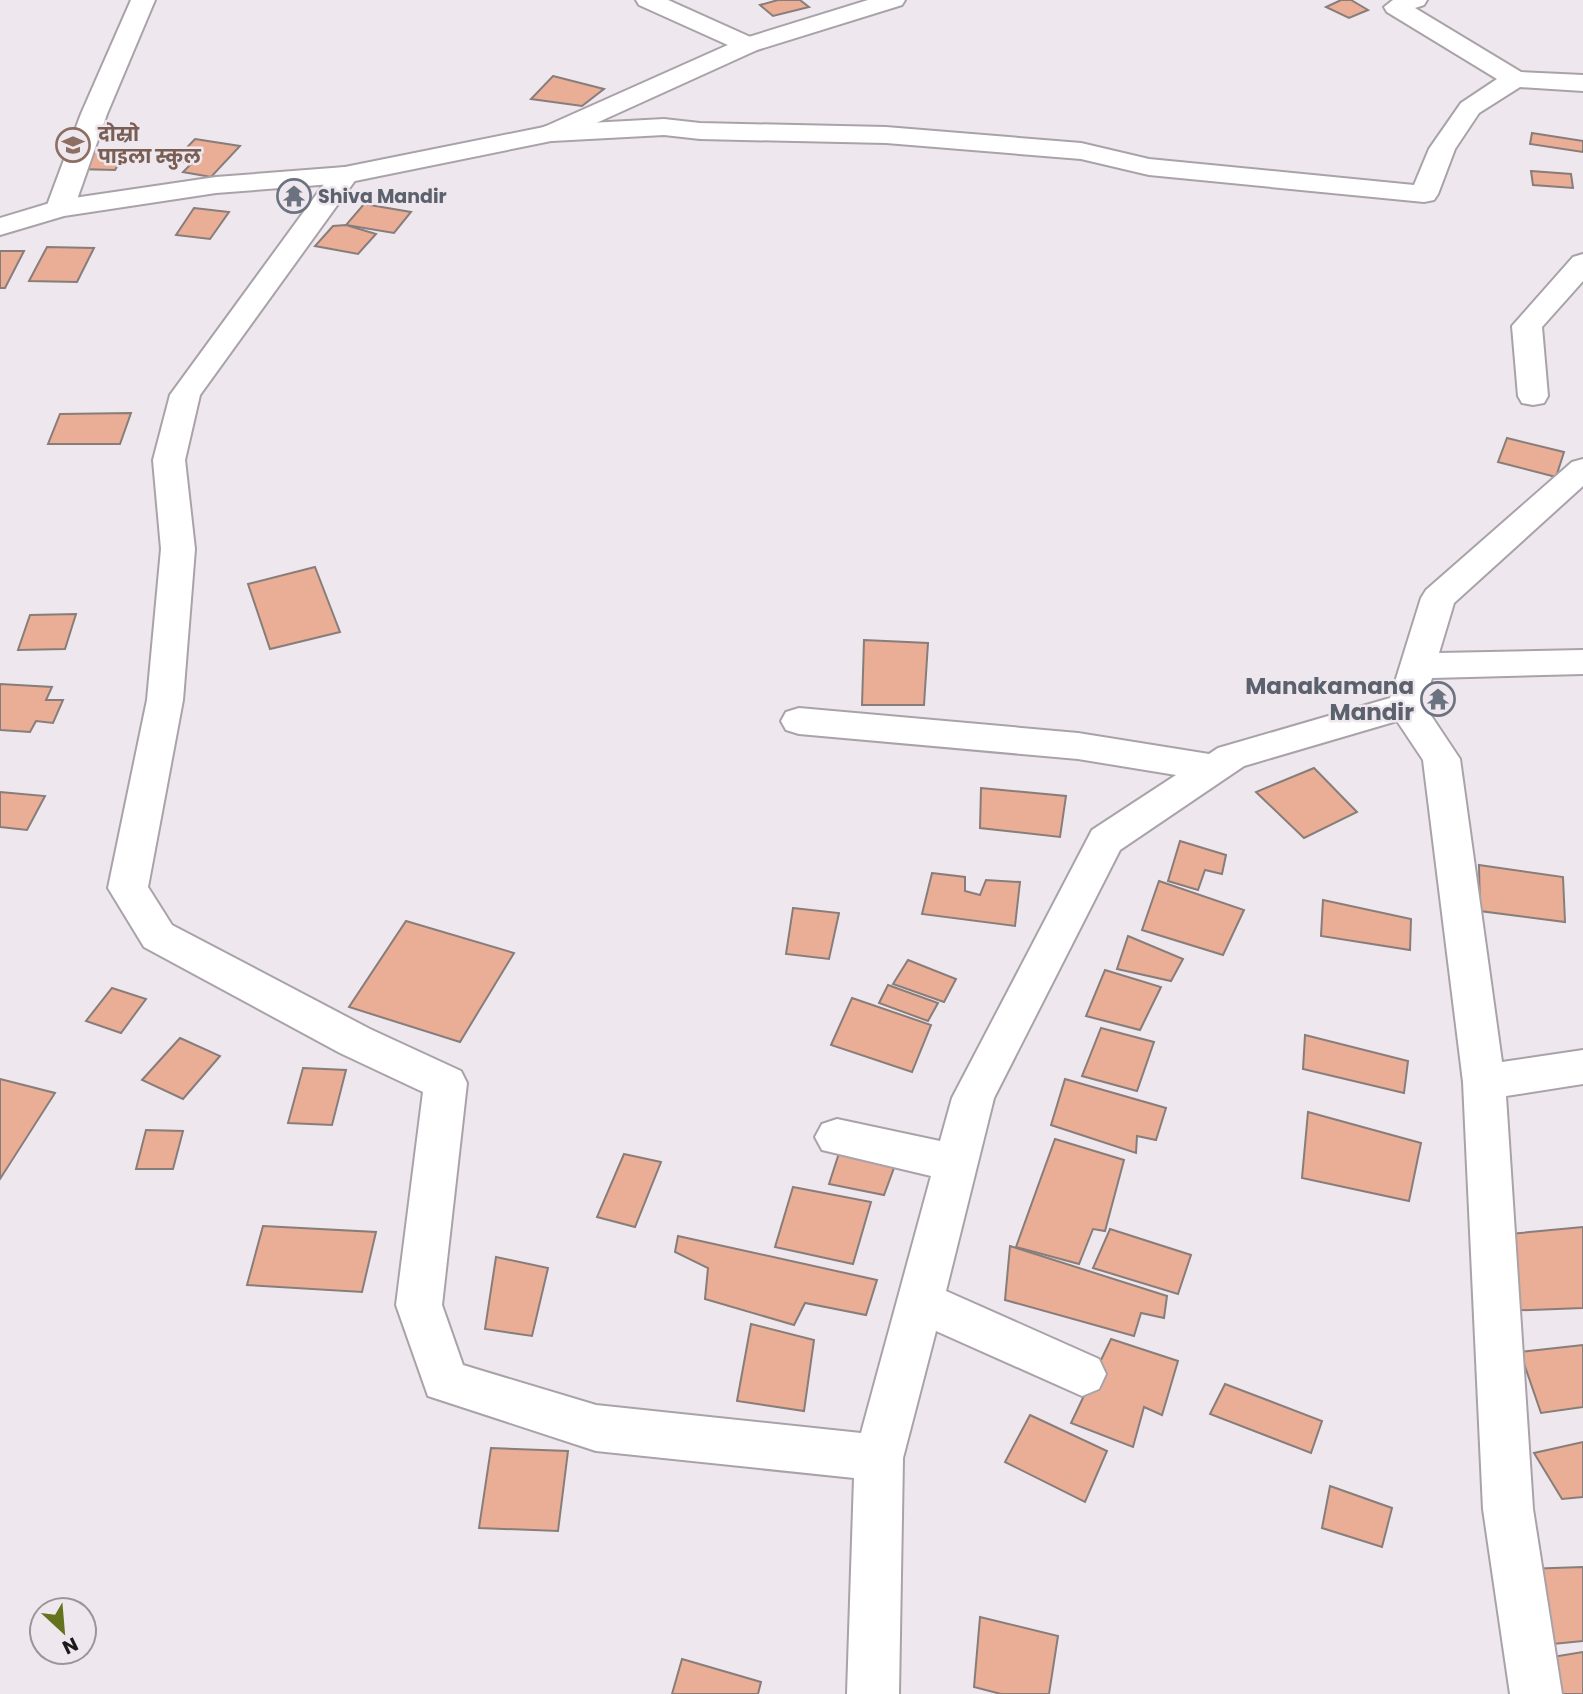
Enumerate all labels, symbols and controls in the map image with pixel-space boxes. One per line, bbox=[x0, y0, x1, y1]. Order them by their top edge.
place label: दोस्रो पाइला स्कुल bbox=[97, 121, 202, 170]
school or university icon: दोस्रो पाइला स्कुल bbox=[54, 126, 92, 164]
temple icon: Shiva Mandir bbox=[275, 177, 313, 215]
place label: Shiva Mandir bbox=[318, 183, 447, 210]
place label: Manakamana Mandir bbox=[1245, 670, 1414, 728]
temple icon: Manakamana Mandir bbox=[1419, 680, 1457, 718]
north arrow bbox=[28, 1596, 98, 1666]
text: N bbox=[58, 1631, 83, 1661]

